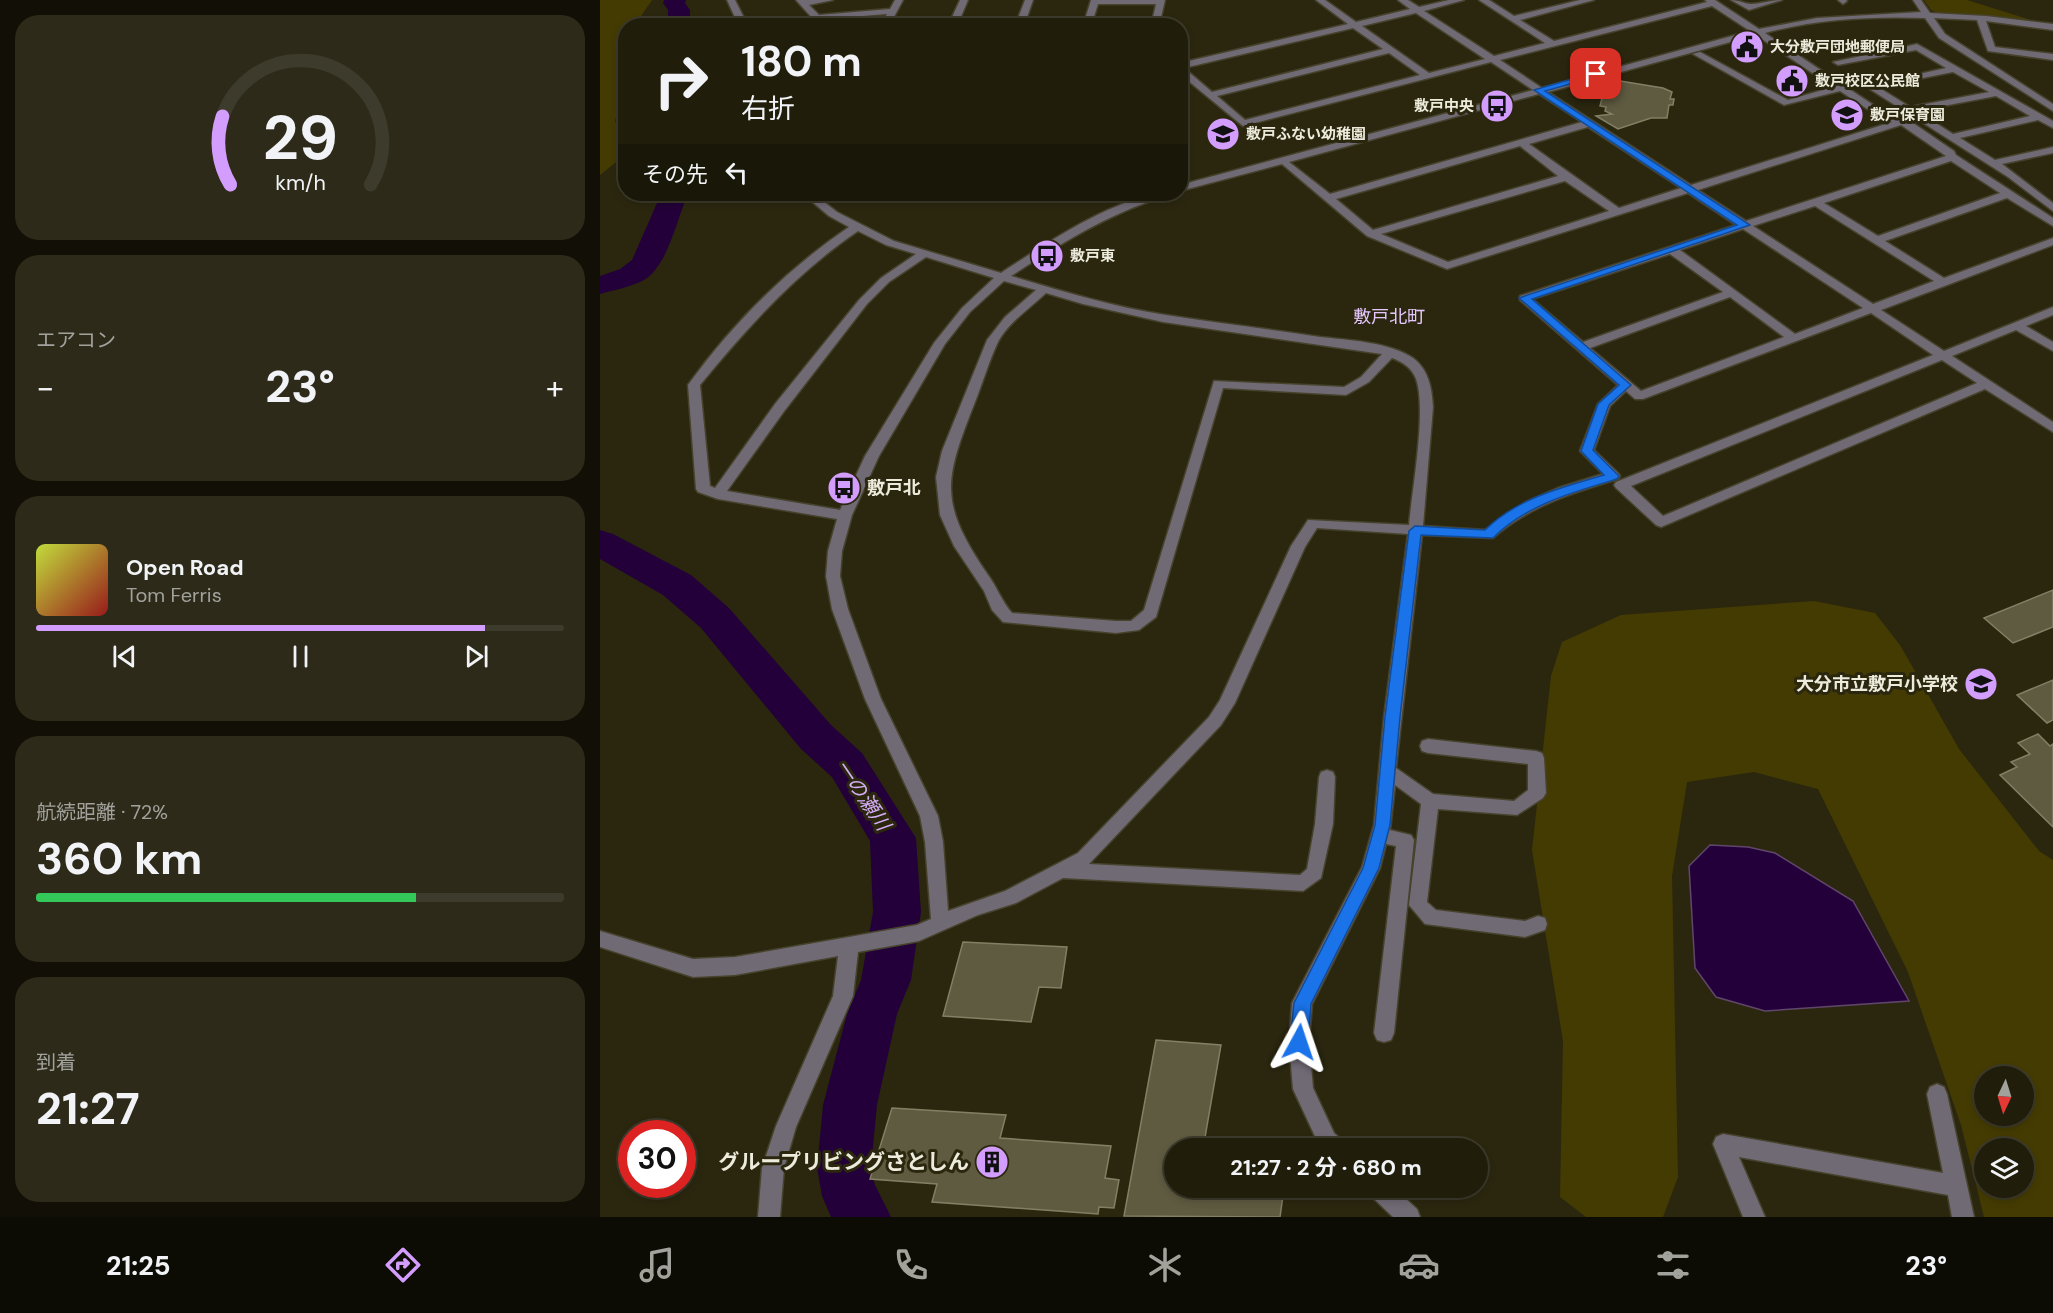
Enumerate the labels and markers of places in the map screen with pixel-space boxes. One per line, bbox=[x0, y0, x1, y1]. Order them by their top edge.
public building icon: 大分敷戸団地郵便局 bbox=[1729, 29, 1765, 65]
place label: 大分敷戸団地郵便局 bbox=[1770, 37, 1905, 57]
pin bbox=[1570, 48, 1621, 99]
public building icon: 敷戸校区公民館 bbox=[1774, 63, 1810, 99]
place label: 敷戸校区公民館 bbox=[1815, 71, 1920, 91]
bus stop icon: 敷戸中央 bbox=[1479, 88, 1515, 124]
place label: 敷戸中央 bbox=[1414, 96, 1474, 116]
school or university icon: 敷戸保育園 bbox=[1829, 97, 1865, 133]
place label: 敷戸保育園 bbox=[1870, 105, 1945, 125]
school or university icon: 敷戸ふない幼稚園 bbox=[1205, 116, 1241, 152]
place label: 敷戸ふない幼稚園 bbox=[1246, 124, 1366, 144]
bus stop icon: 敷戸東 bbox=[1029, 238, 1065, 274]
place label: 敷戸東 bbox=[1070, 246, 1115, 266]
bus stop icon: 敷戸北 bbox=[826, 470, 862, 506]
place label: 敷戸北 bbox=[867, 476, 921, 500]
school or university icon: 大分市立敷戸小学校 bbox=[1963, 666, 1999, 702]
place label: 大分市立敷戸小学校 bbox=[1796, 672, 1958, 696]
building icon: グループリビングさとしん bbox=[974, 1144, 1010, 1180]
place label: グループリビングさとしん bbox=[718, 1148, 969, 1176]

